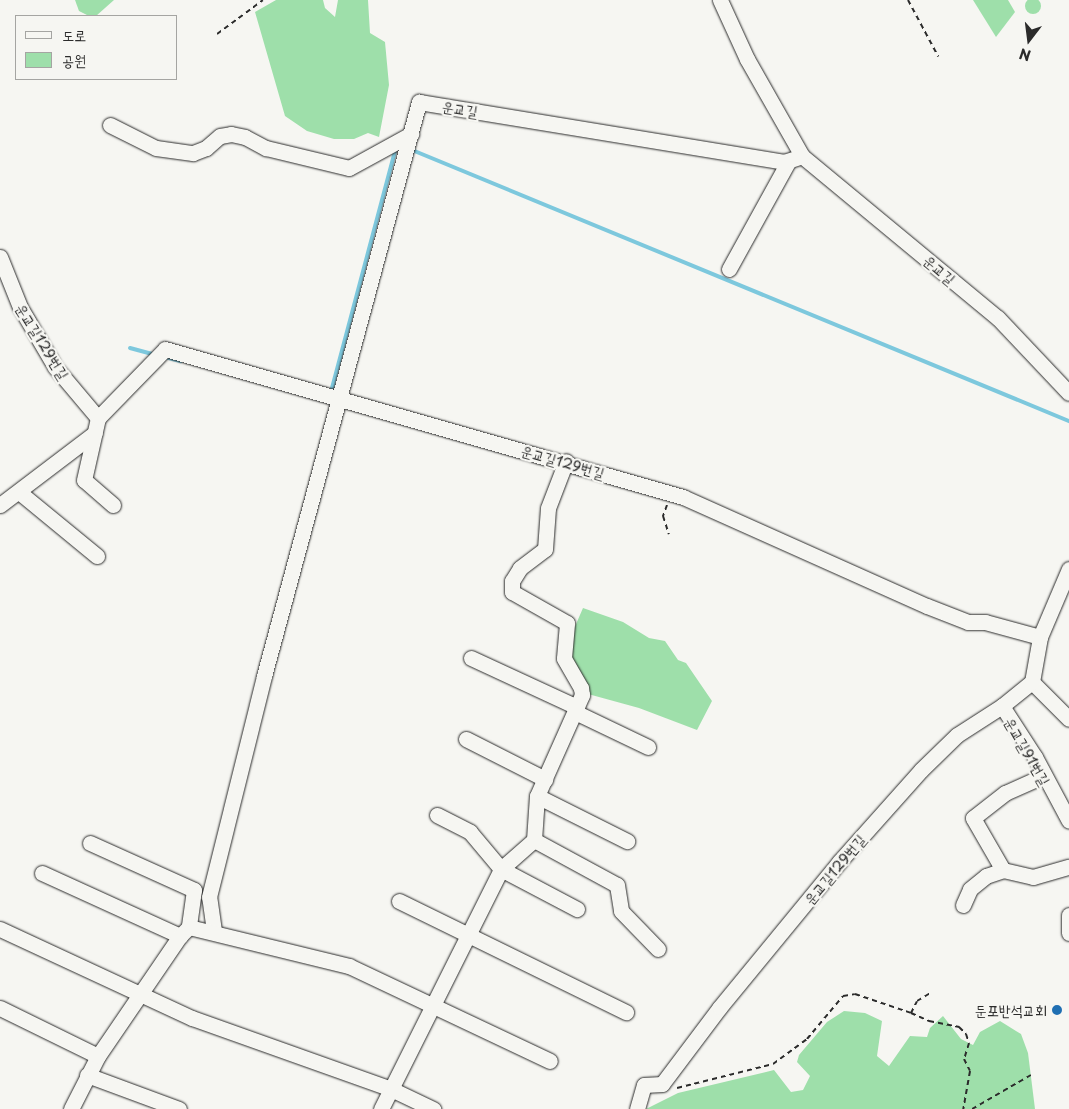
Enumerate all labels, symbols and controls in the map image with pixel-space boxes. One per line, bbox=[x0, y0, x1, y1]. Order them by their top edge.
legend bbox=[15, 15, 178, 80]
north arrow bbox=[1004, 15, 1054, 65]
text: 도로 bbox=[62, 23, 86, 46]
text: N bbox=[1017, 43, 1033, 67]
text: 공원 bbox=[62, 48, 86, 71]
street label: 운교길 bbox=[441, 96, 479, 120]
street label: 운교길 bbox=[920, 250, 960, 288]
street label: 운교길129번길 bbox=[13, 300, 73, 382]
street label: 운교길129번길 bbox=[519, 440, 607, 482]
street label: 운교길91번길 bbox=[1001, 714, 1055, 788]
street label: 운교길129번길 bbox=[799, 830, 869, 908]
place label: 둔포반석교회 bbox=[975, 1001, 1047, 1019]
marker: 둔포반석교회 bbox=[1051, 1004, 1063, 1016]

